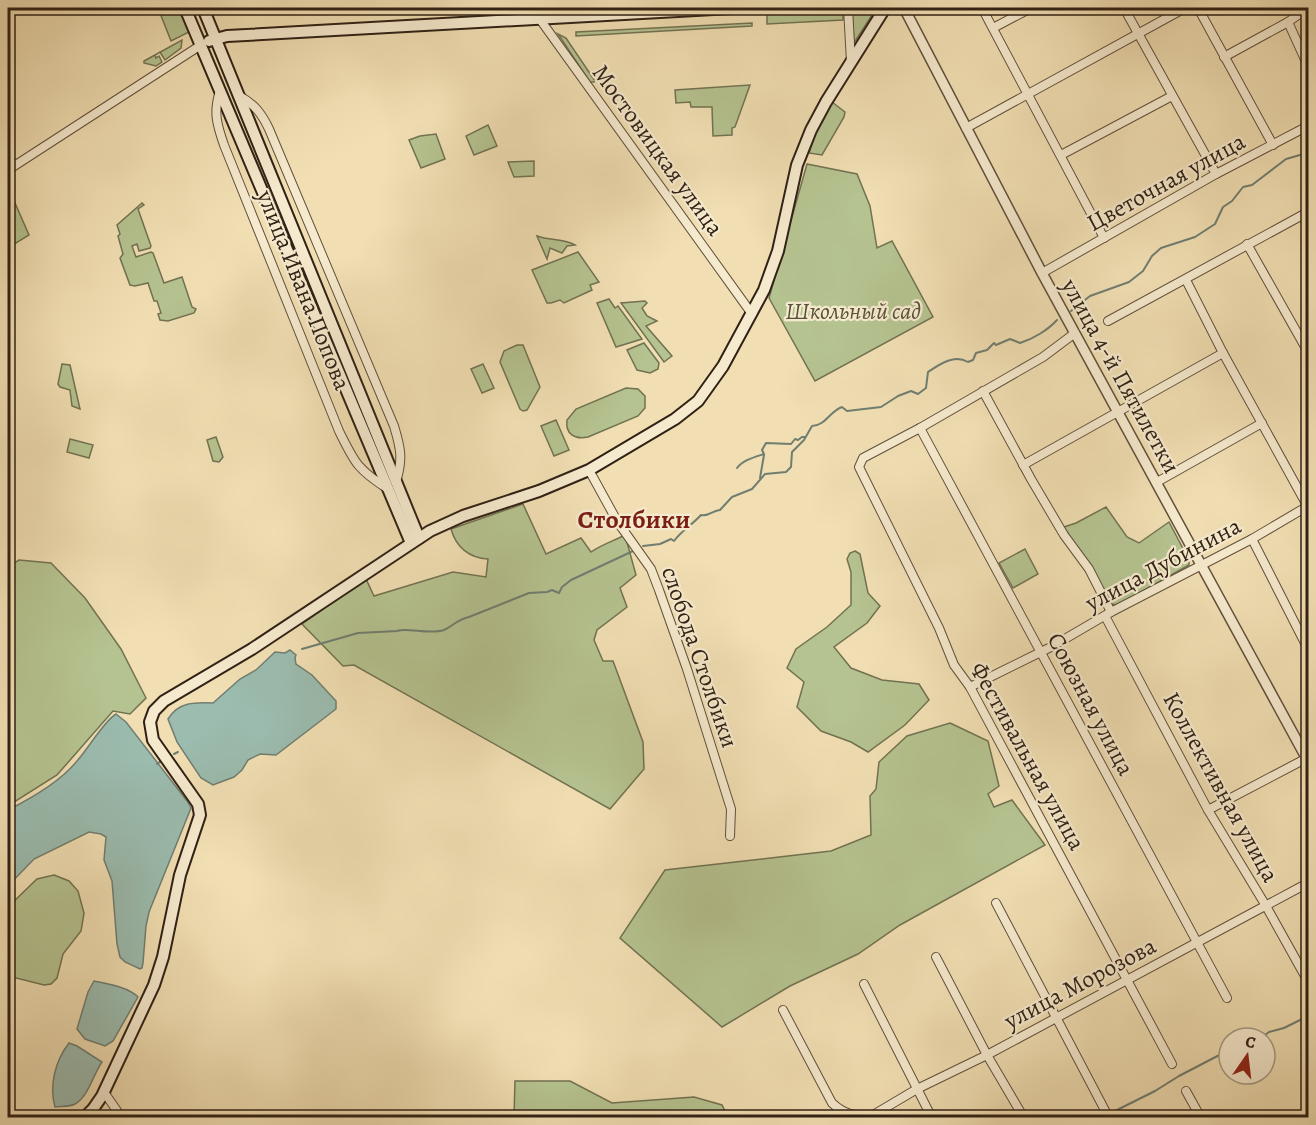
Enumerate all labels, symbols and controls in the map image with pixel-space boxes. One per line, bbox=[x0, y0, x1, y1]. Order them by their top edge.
street label: Мостовицкая улица bbox=[585, 58, 731, 242]
street label: Цветочная улица bbox=[1081, 125, 1251, 239]
street label: улица Ивана Попова bbox=[249, 184, 359, 395]
street label: улица 4-й Пятилетки bbox=[1054, 272, 1188, 479]
park label: Школьный сад bbox=[785, 295, 921, 327]
district label: Столбики bbox=[578, 502, 690, 537]
street label: улица Дубинина bbox=[1079, 510, 1246, 619]
street label: слобода Столбики bbox=[654, 562, 746, 752]
street label: Союзная улица bbox=[1040, 627, 1142, 781]
street label: Фестивальная улица bbox=[963, 656, 1093, 856]
street label: Коллективная улица bbox=[1155, 686, 1287, 888]
street label: улица Морозова bbox=[998, 930, 1162, 1037]
north arrow bbox=[1217, 1026, 1277, 1086]
text: С bbox=[1243, 1031, 1258, 1054]

